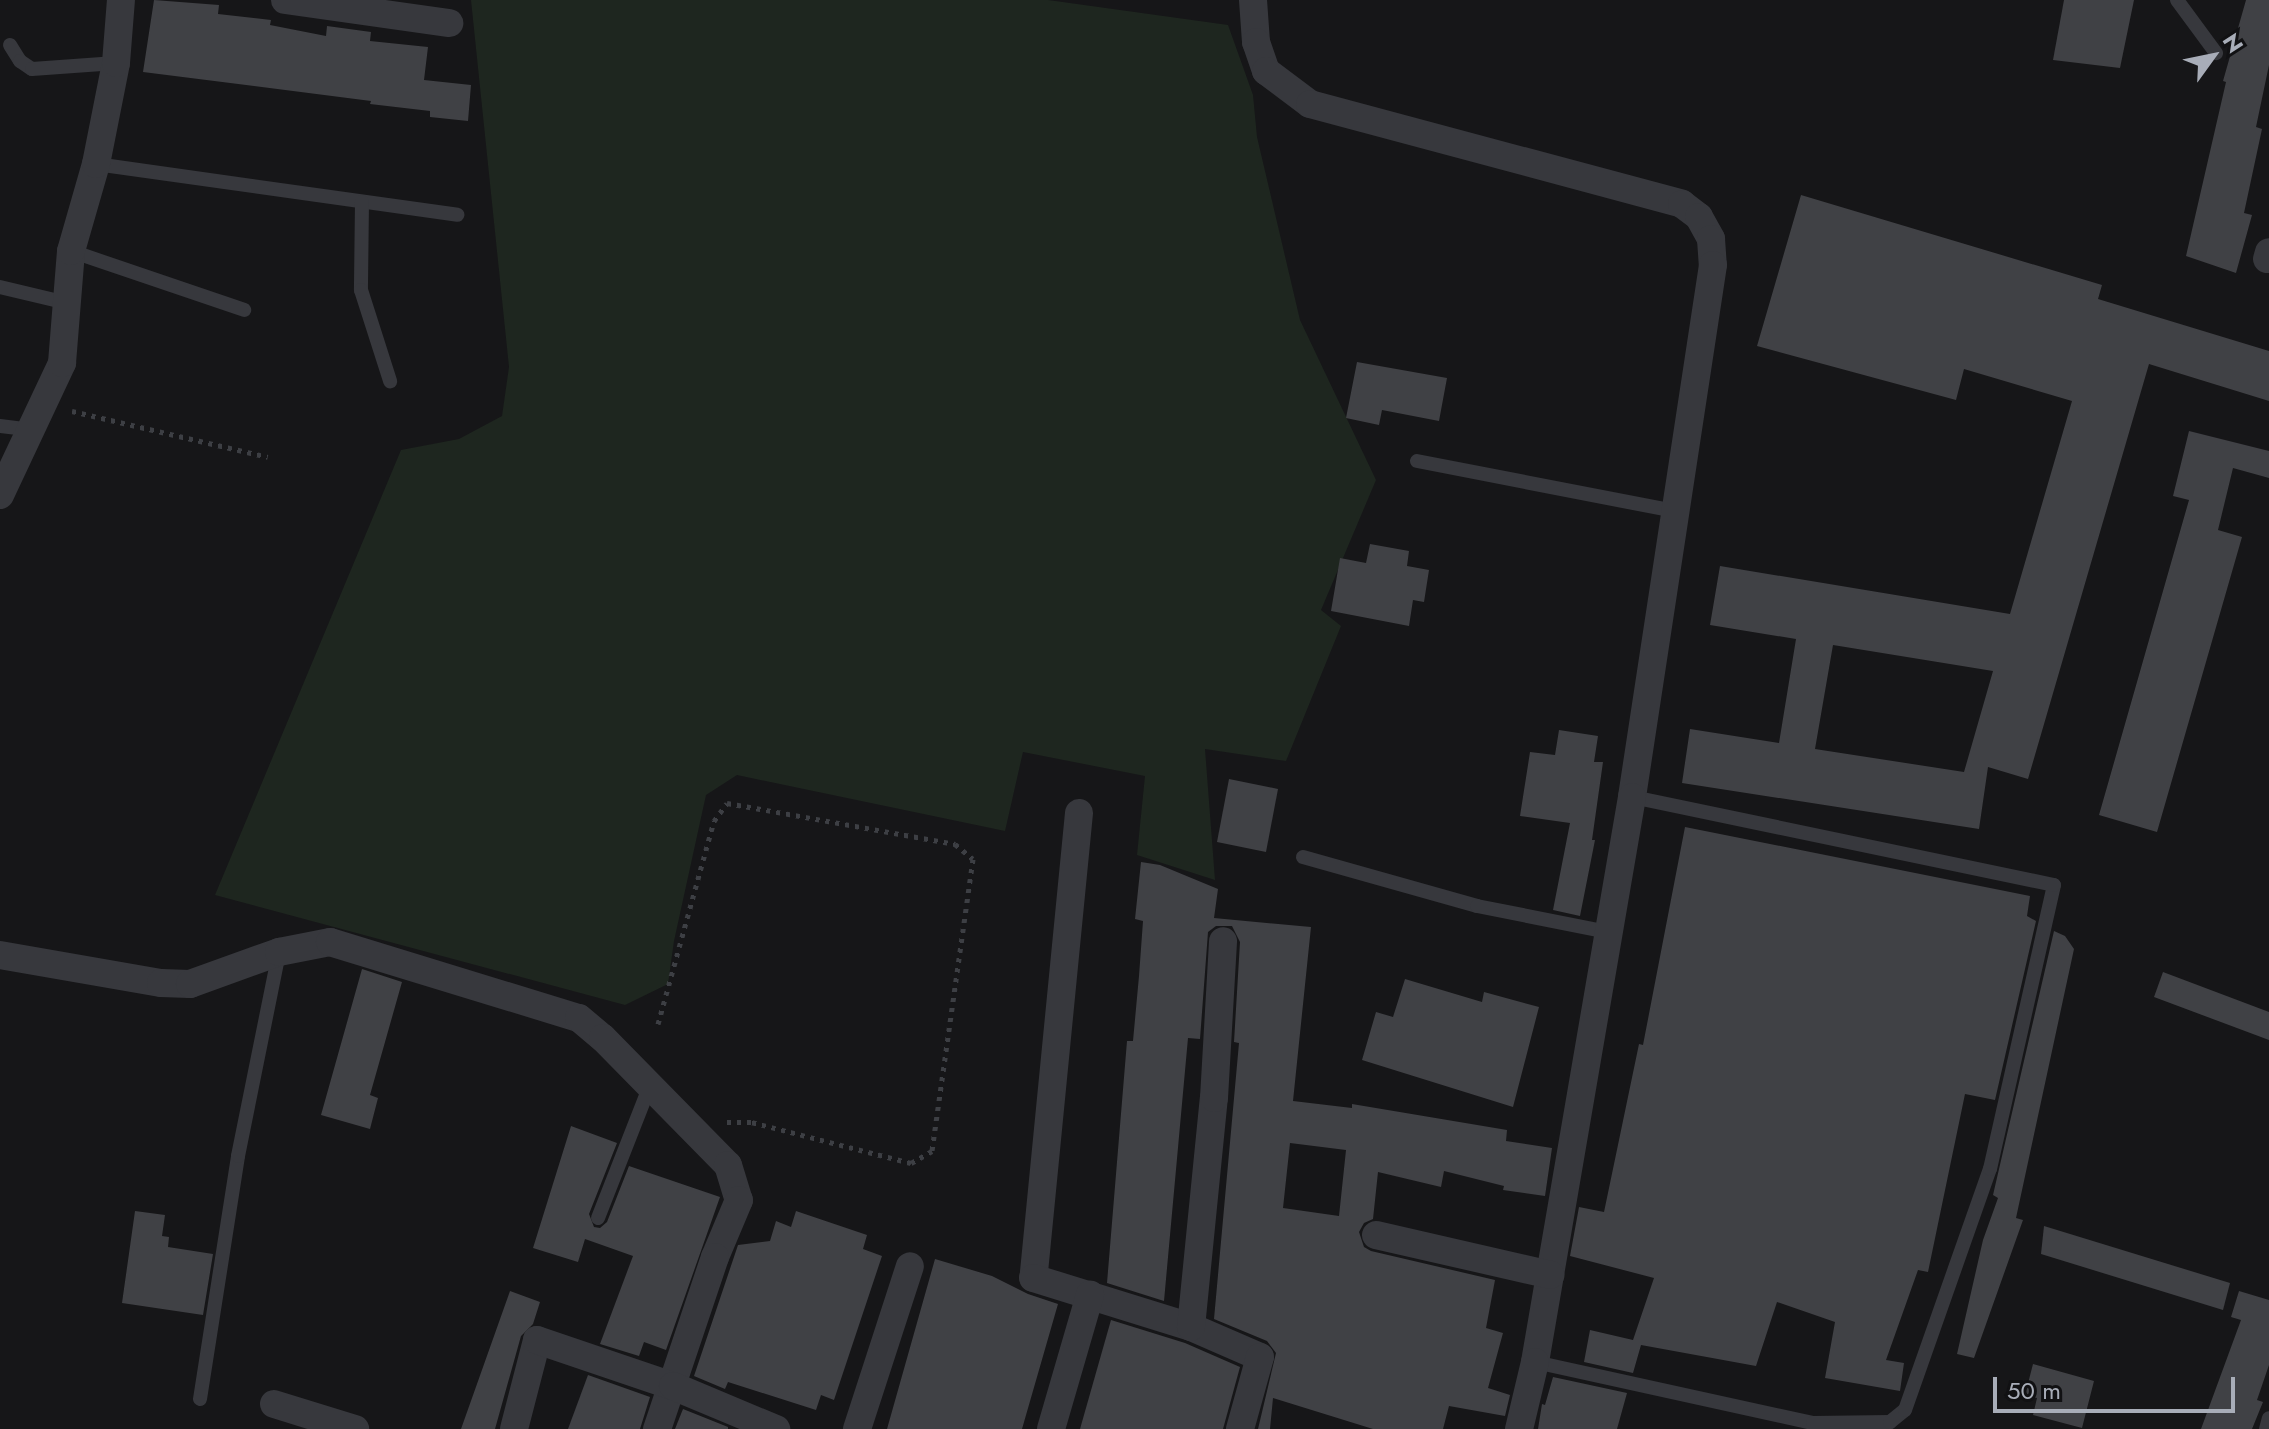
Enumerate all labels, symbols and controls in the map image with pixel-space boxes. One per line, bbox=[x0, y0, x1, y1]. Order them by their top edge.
north arrow bbox=[2173, 16, 2253, 96]
text: N bbox=[2215, 27, 2251, 59]
scale bar bbox=[1997, 1361, 2239, 1411]
text: 50 m bbox=[2007, 1373, 2061, 1408]

